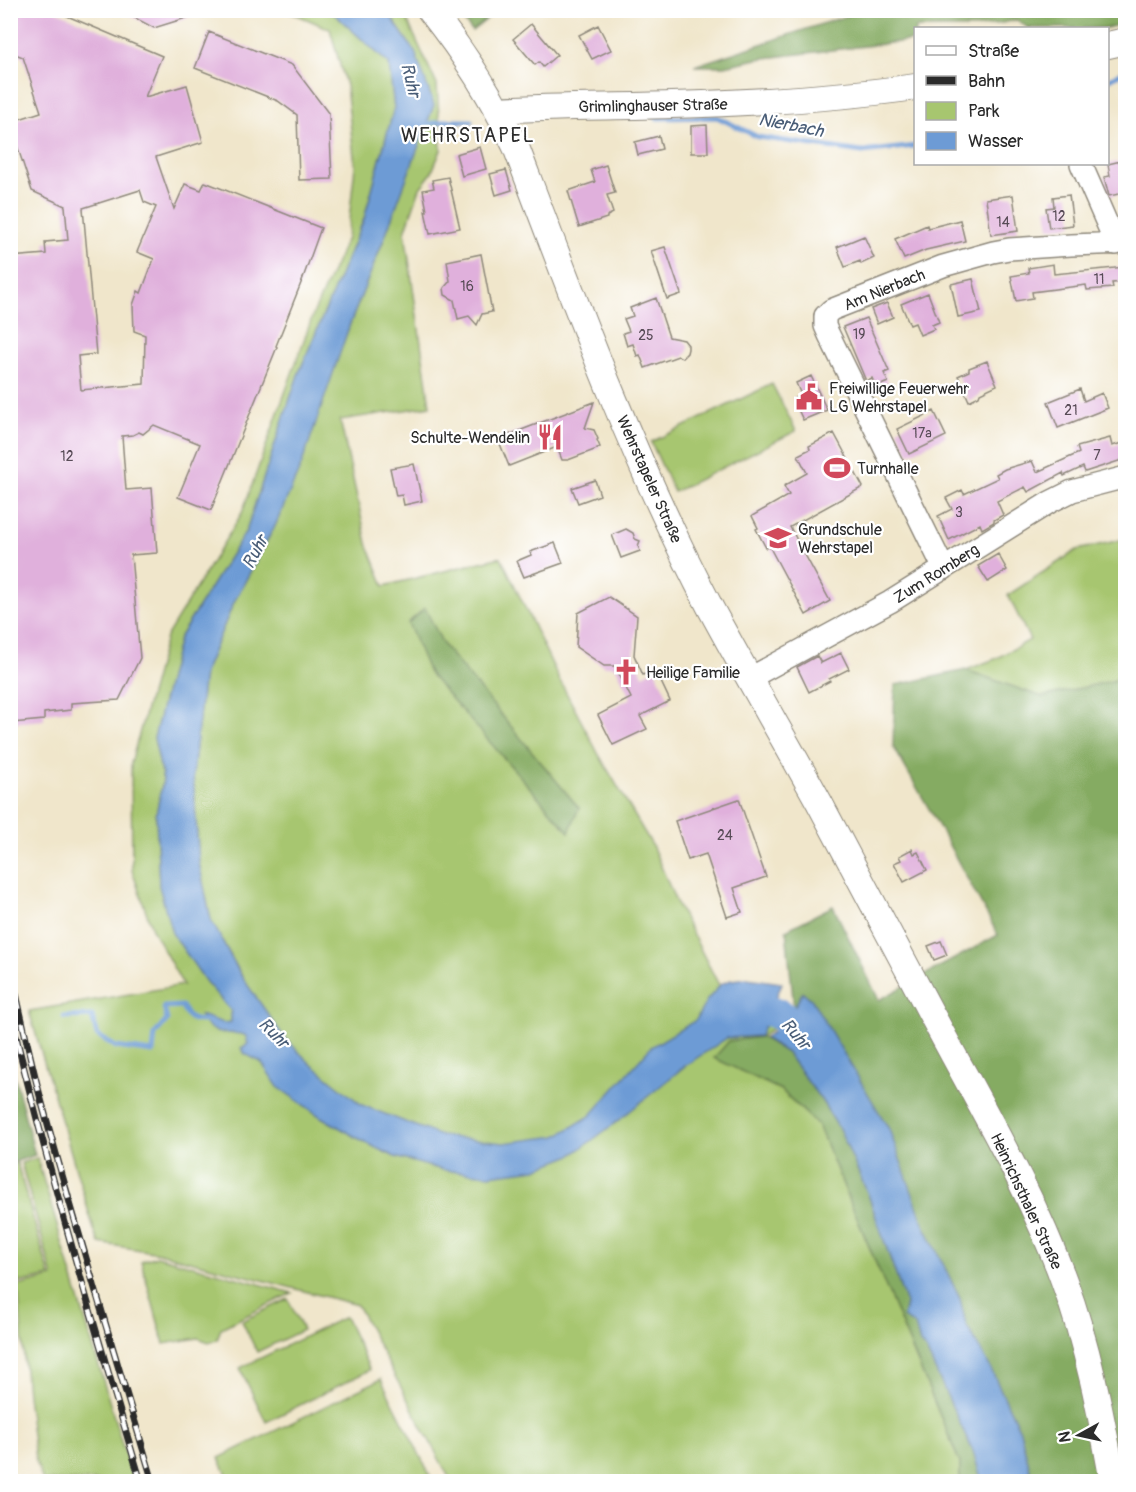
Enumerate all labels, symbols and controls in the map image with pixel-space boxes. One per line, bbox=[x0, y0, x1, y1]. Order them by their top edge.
legend bbox=[914, 27, 1109, 165]
text: Straße bbox=[968, 40, 1019, 63]
water label: Ruhr bbox=[395, 61, 426, 102]
text: Bahn bbox=[968, 70, 1005, 93]
street label: Grimlinghauser Straße bbox=[578, 95, 728, 117]
text: Park bbox=[968, 100, 1000, 123]
water label: Nierbach bbox=[757, 108, 827, 143]
district label: WEHRSTAPEL bbox=[401, 123, 535, 148]
text: Wasser bbox=[968, 130, 1024, 153]
house number: 12 bbox=[1052, 208, 1066, 225]
house number: 14 bbox=[996, 214, 1010, 231]
street label: Am Nierbach bbox=[841, 265, 928, 315]
house number: 11 bbox=[1094, 271, 1104, 288]
house number: 16 bbox=[460, 278, 474, 295]
house number: 19 bbox=[853, 326, 865, 343]
house number: 25 bbox=[638, 327, 654, 344]
place label: Freiwillige Feuerwehr LG Wehrstapel bbox=[829, 379, 969, 417]
public building icon: Freiwillige Feuerwehr LG Wehrstapel bbox=[794, 382, 824, 412]
house number: 21 bbox=[1064, 402, 1078, 419]
street label: Wehrstapeler Straße bbox=[612, 412, 686, 546]
restaurant icon: Schulte-Wendelin bbox=[535, 422, 565, 452]
house number: 17a bbox=[912, 425, 932, 442]
place label: Schulte-Wendelin bbox=[410, 428, 530, 448]
house number: 7 bbox=[1093, 447, 1101, 464]
house number: 12 bbox=[60, 448, 74, 465]
sports icon: Turnhalle bbox=[822, 453, 852, 483]
place label: Turnhalle bbox=[857, 459, 919, 479]
house number: 3 bbox=[955, 504, 963, 521]
place label: Grundschule Wehrstapel bbox=[798, 520, 882, 558]
school or university icon: Grundschule Wehrstapel bbox=[763, 523, 793, 553]
water label: Ruhr bbox=[237, 529, 275, 573]
street label: Zum Romberg bbox=[890, 540, 983, 608]
church icon: Heilige Familie bbox=[611, 657, 641, 687]
place label: Heilige Familie bbox=[646, 663, 740, 683]
house number: 24 bbox=[717, 827, 733, 844]
water label: Ruhr bbox=[253, 1013, 296, 1055]
water label: Ruhr bbox=[776, 1014, 817, 1057]
street label: Heinrichsthaler Straße bbox=[986, 1130, 1067, 1273]
north arrow bbox=[1049, 1405, 1109, 1465]
text: N bbox=[1054, 1430, 1076, 1444]

